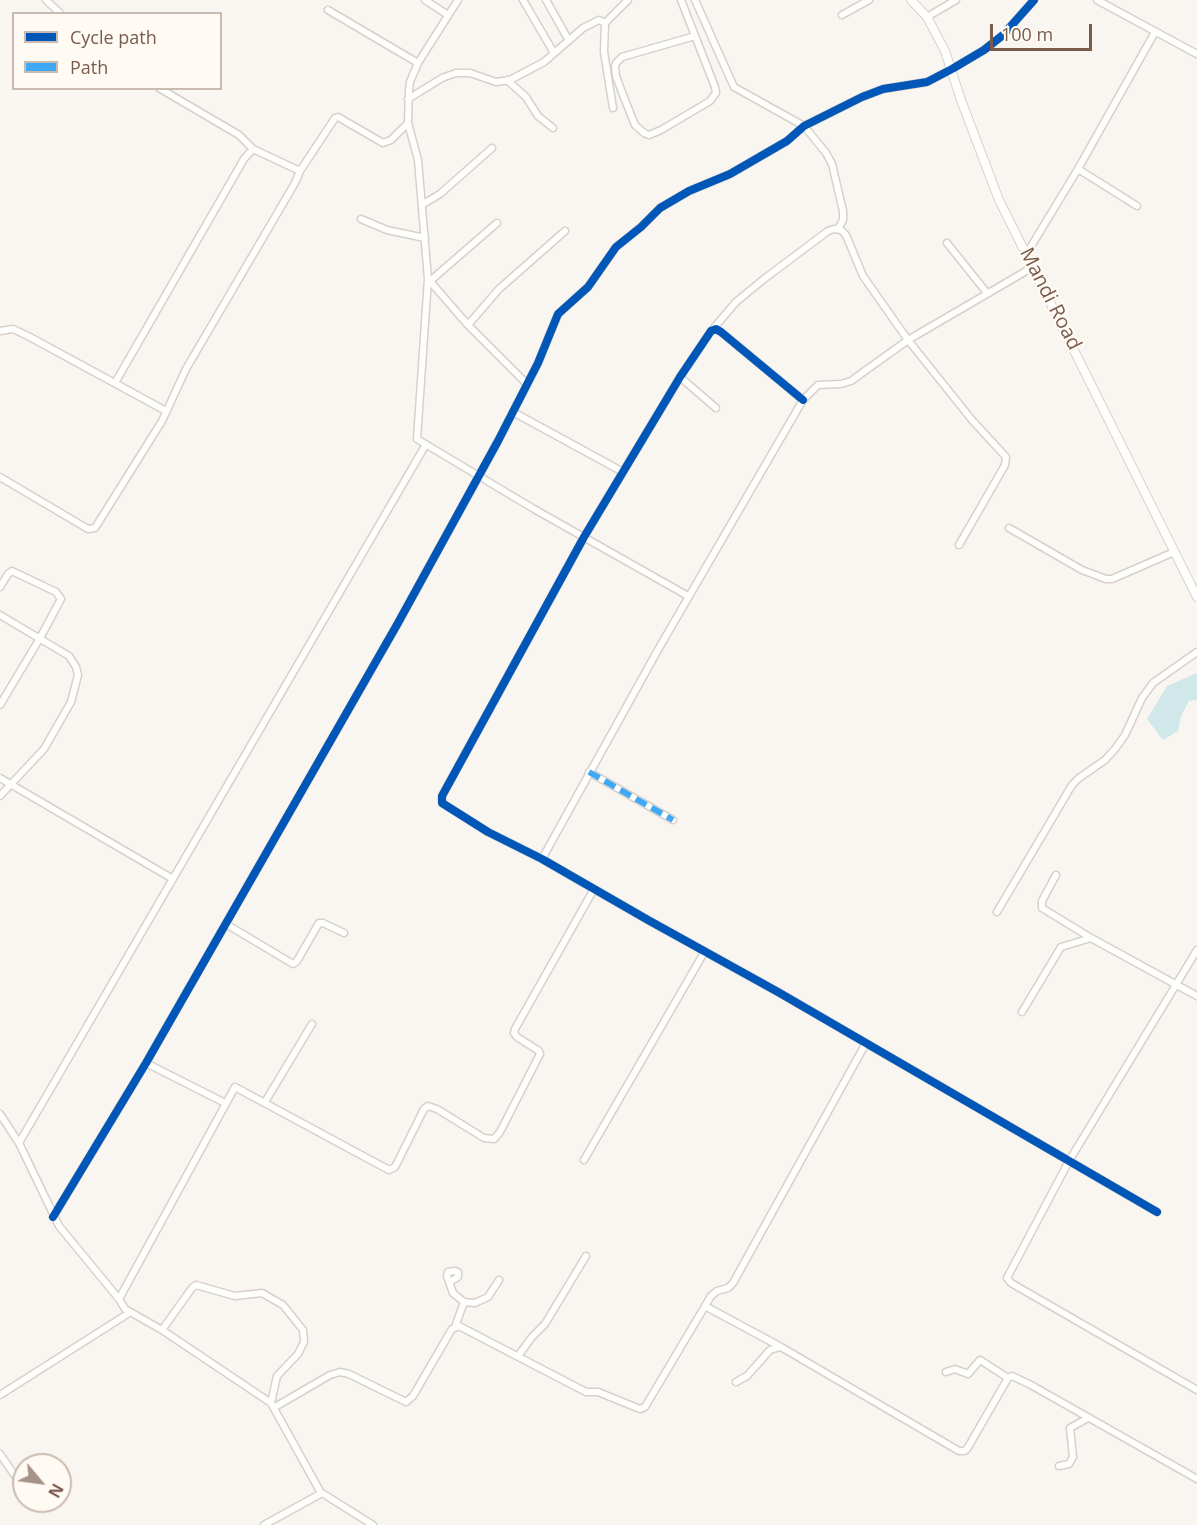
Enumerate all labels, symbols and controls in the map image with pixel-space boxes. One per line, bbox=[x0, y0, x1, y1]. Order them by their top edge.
legend bbox=[12, 12, 222, 90]
scale bar bbox=[993, 12, 1095, 50]
text: 100 m bbox=[1001, 22, 1053, 46]
text: Cycle path bbox=[70, 25, 157, 49]
text: Path bbox=[70, 55, 108, 79]
street label: Mandi Road bbox=[1014, 244, 1086, 354]
north arrow bbox=[12, 1453, 72, 1513]
text: N bbox=[43, 1480, 69, 1502]

